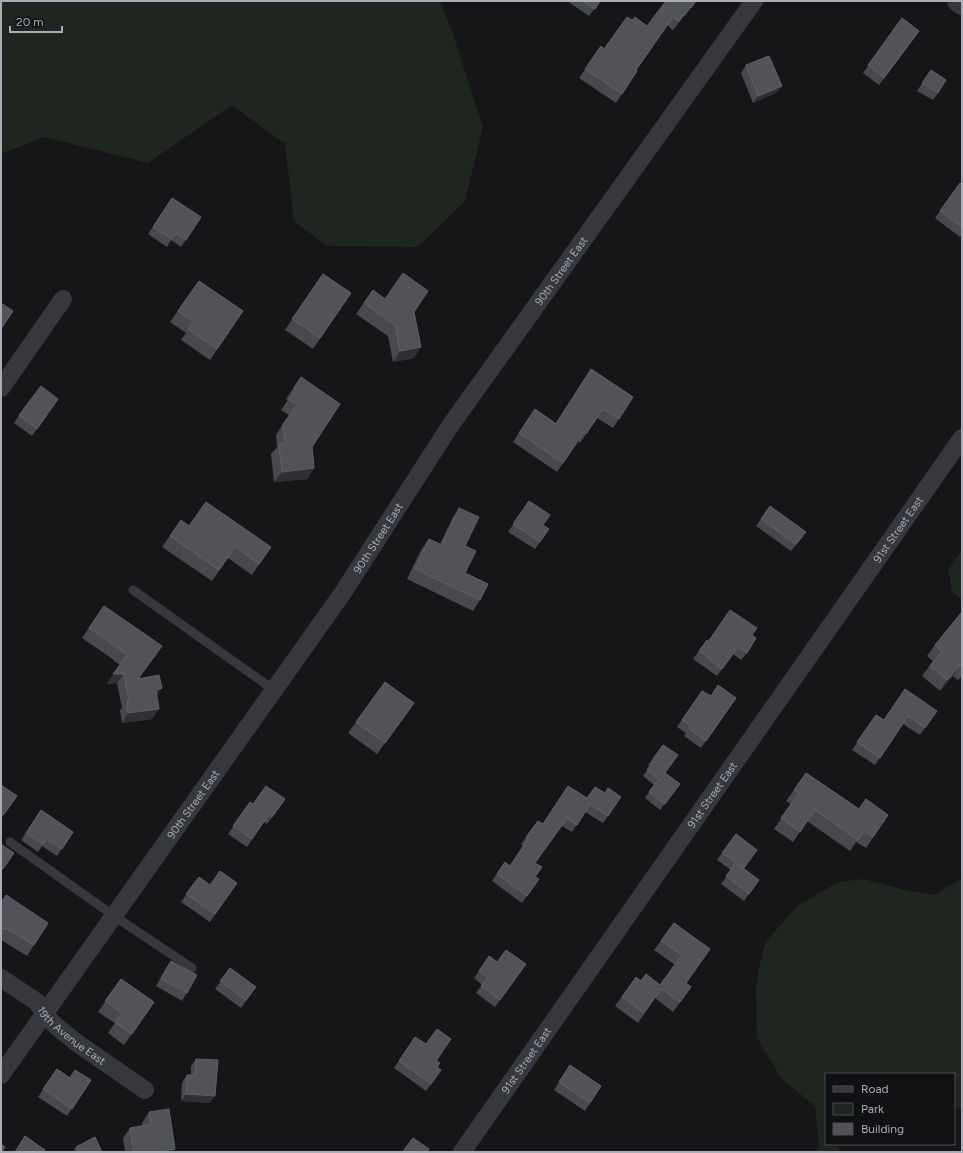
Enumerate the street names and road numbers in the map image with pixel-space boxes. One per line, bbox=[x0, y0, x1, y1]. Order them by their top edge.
street label: 90th Street East bbox=[532, 234, 590, 308]
street label: 91st Street East bbox=[870, 494, 926, 565]
street label: 90th Street East bbox=[350, 500, 405, 576]
street label: 91st Street East bbox=[684, 759, 740, 830]
street label: 90th Street East bbox=[164, 767, 222, 841]
street label: 19th Avenue East bbox=[34, 1004, 108, 1067]
street label: 91st Street East bbox=[499, 1025, 554, 1096]

